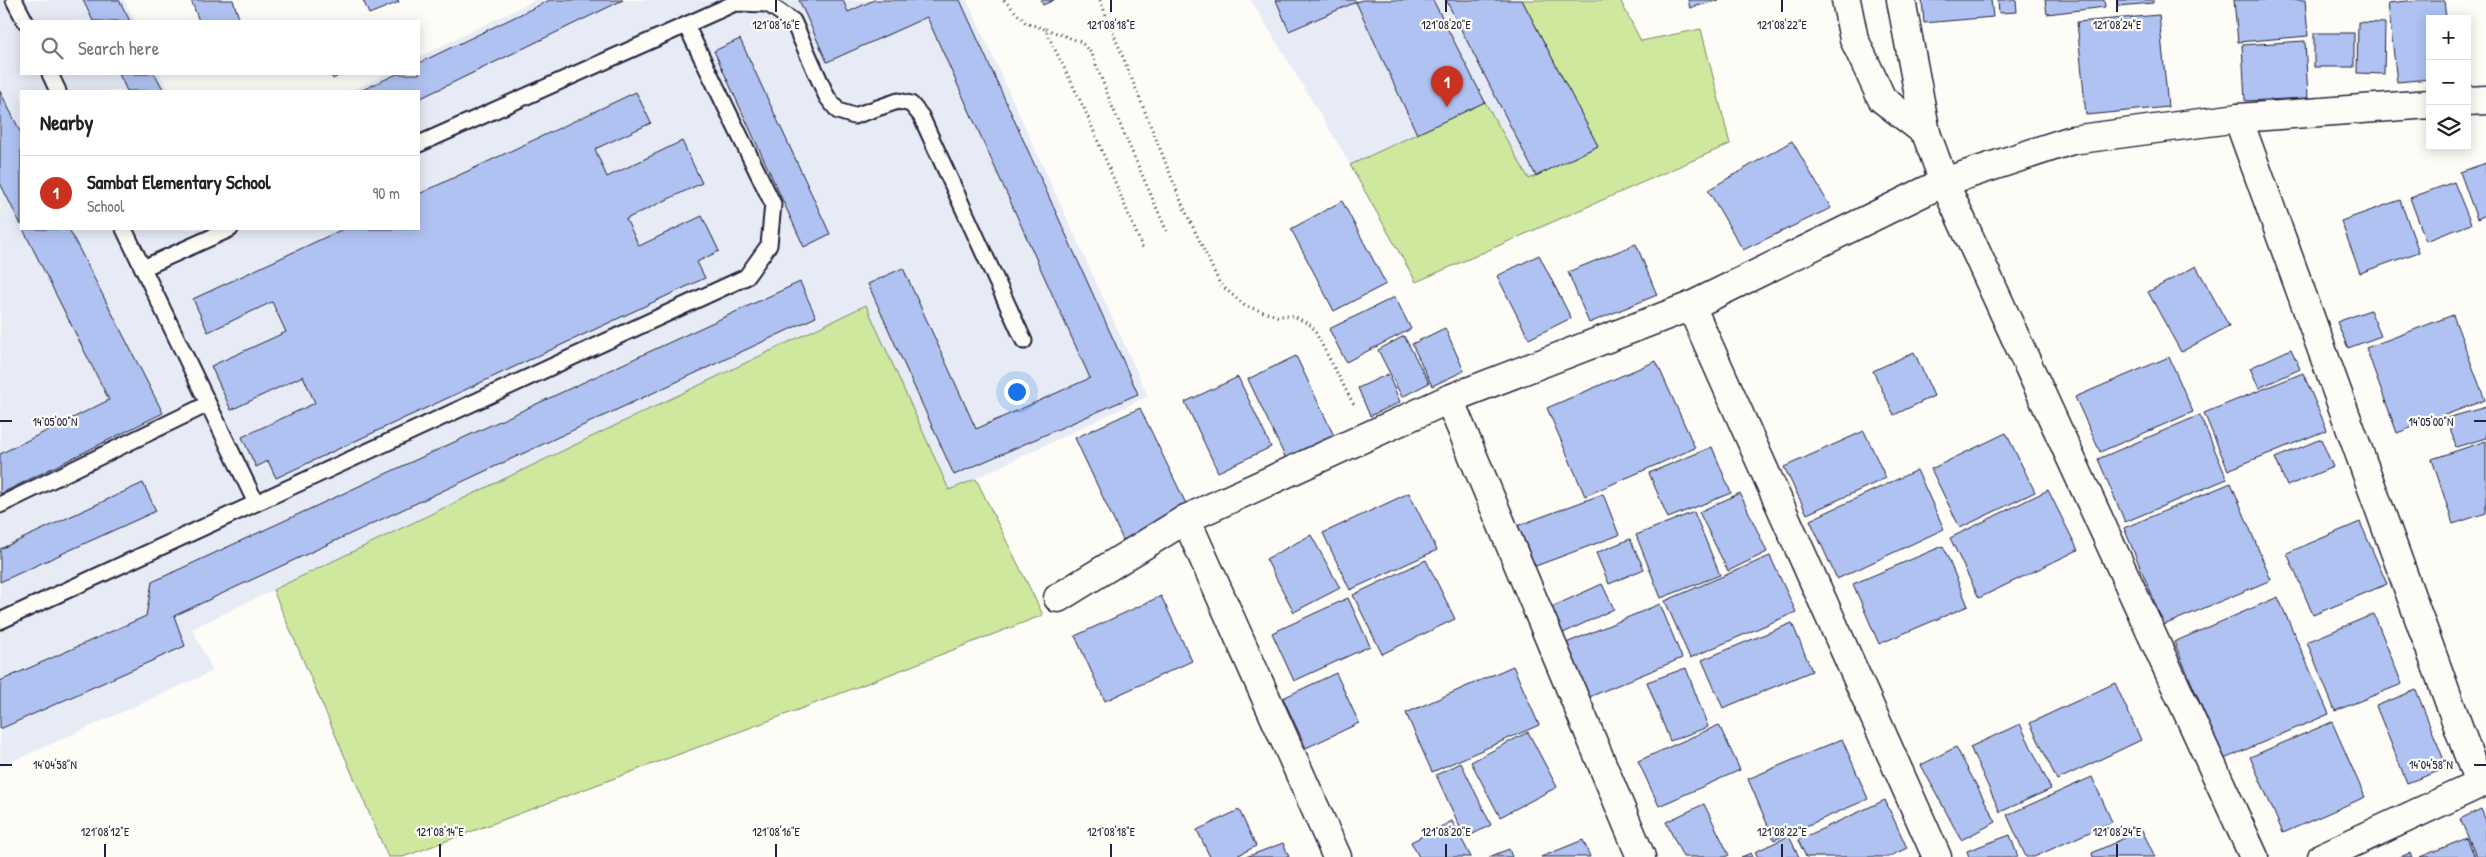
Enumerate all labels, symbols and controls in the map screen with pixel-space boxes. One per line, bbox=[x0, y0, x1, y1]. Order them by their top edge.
map controls bbox=[2426, 15, 2471, 150]
button: + bbox=[2426, 15, 2471, 60]
text: 121°08'16"E bbox=[752, 16, 801, 33]
text: 121°08'18"E bbox=[1087, 16, 1136, 33]
text: 121°08'20"E bbox=[1421, 16, 1471, 33]
text: 121°08'22"E bbox=[1757, 16, 1808, 33]
text: 121°08'24"E bbox=[2093, 16, 2142, 33]
search box bbox=[20, 20, 420, 75]
icon: search bbox=[38, 34, 66, 62]
text: Search here bbox=[78, 35, 159, 61]
button: − bbox=[2426, 60, 2471, 105]
pin: 1 bbox=[1431, 66, 1463, 107]
button: layers bbox=[2426, 105, 2471, 150]
text: Nearby bbox=[40, 108, 93, 137]
text: Sambat Elementary School bbox=[87, 169, 271, 195]
text: 1 bbox=[53, 182, 59, 204]
text: 90 m bbox=[372, 182, 400, 204]
text: School bbox=[87, 195, 124, 217]
your location bbox=[1004, 379, 1030, 405]
text: 14°05'00"N bbox=[33, 413, 77, 430]
text: 14°05'00"N bbox=[2409, 413, 2453, 430]
text: 14°04'58"N bbox=[33, 756, 77, 773]
text: 14°04'58"N bbox=[2409, 756, 2453, 773]
text: 121°08'12"E bbox=[81, 823, 130, 840]
text: 121°08'14"E bbox=[416, 823, 464, 840]
text: 121°08'16"E bbox=[752, 823, 801, 840]
text: 121°08'18"E bbox=[1087, 823, 1136, 840]
text: 121°08'20"E bbox=[1421, 823, 1471, 840]
text: 121°08'22"E bbox=[1757, 823, 1808, 840]
text: 121°08'24"E bbox=[2093, 823, 2142, 840]

